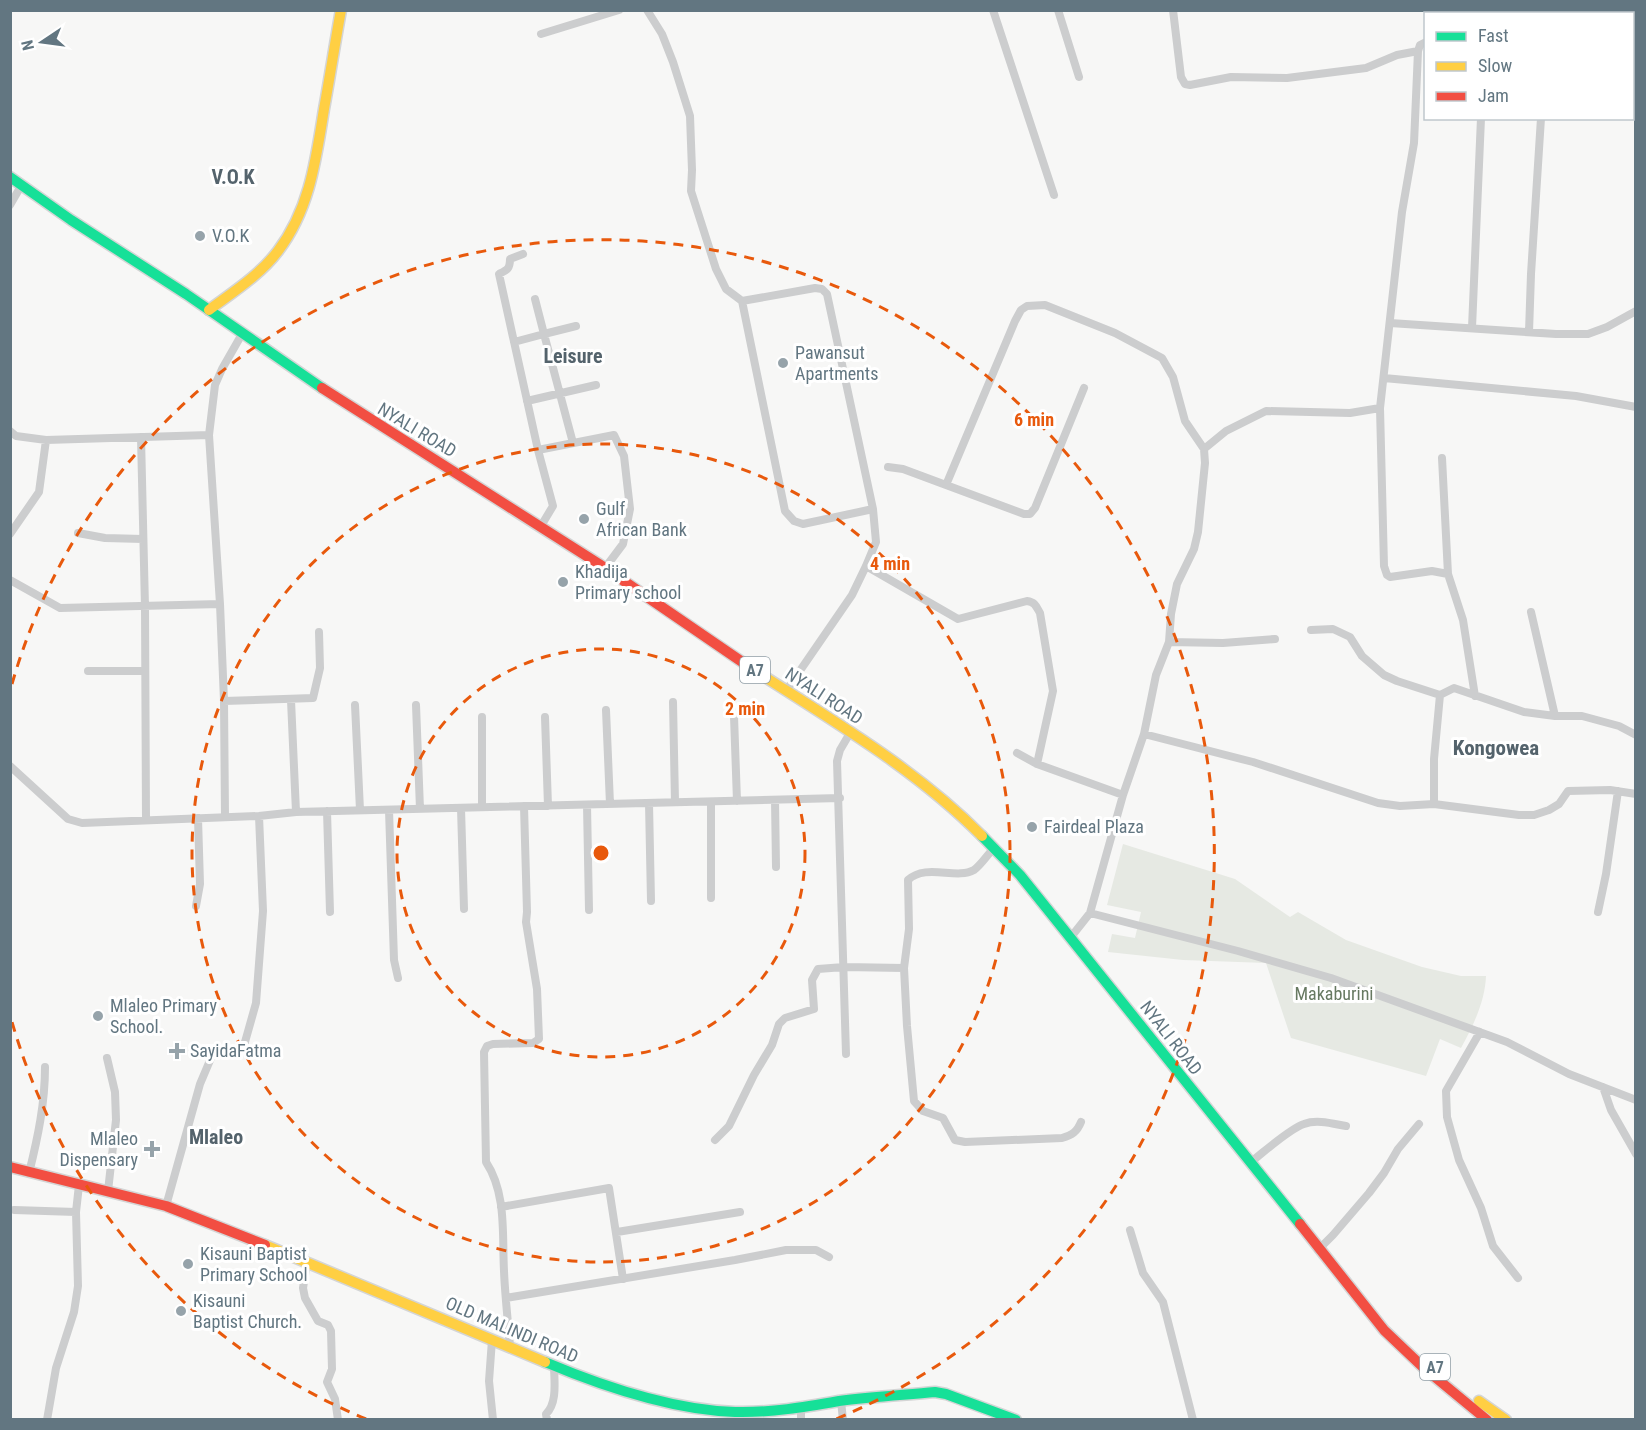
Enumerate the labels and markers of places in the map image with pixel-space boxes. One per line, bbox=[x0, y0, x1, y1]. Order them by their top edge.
place label: V.O.K bbox=[212, 225, 250, 246]
marker: V.O.K bbox=[193, 229, 207, 243]
place label: Pawansut Apartments bbox=[795, 342, 878, 384]
marker: Pawansut Apartments bbox=[776, 356, 790, 370]
place label: Gulf African Bank bbox=[596, 498, 687, 540]
marker: Gulf African Bank bbox=[577, 512, 591, 526]
place label: Khadija Primary school bbox=[575, 561, 681, 603]
marker: Khadija Primary school bbox=[556, 575, 570, 589]
place label: Fairdeal Plaza bbox=[1044, 816, 1144, 837]
marker: Fairdeal Plaza bbox=[1025, 820, 1039, 834]
centre of rings bbox=[591, 843, 611, 863]
place label: Mlaleo Primary School. bbox=[110, 995, 217, 1037]
marker: Mlaleo Primary School. bbox=[91, 1009, 105, 1023]
place label: SayidaFatma bbox=[190, 1040, 282, 1061]
marker: SayidaFatma bbox=[168, 1042, 186, 1060]
place label: Mlaleo Dispensary bbox=[59, 1128, 138, 1170]
marker: Mlaleo Dispensary bbox=[143, 1140, 161, 1158]
place label: Kisauni Baptist Primary School bbox=[200, 1243, 308, 1285]
marker: Kisauni Baptist Primary School bbox=[181, 1257, 195, 1271]
place label: Kisauni Baptist Church. bbox=[193, 1290, 302, 1332]
marker: Kisauni Baptist Church. bbox=[174, 1304, 188, 1318]

